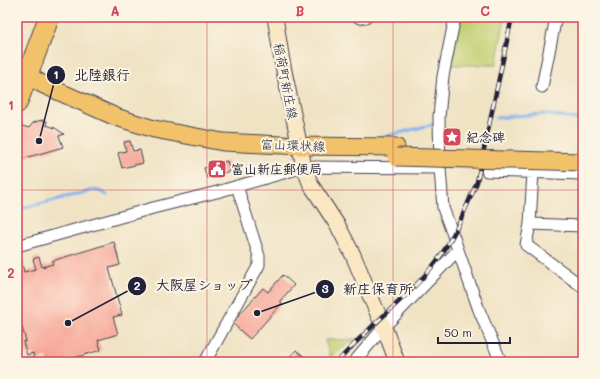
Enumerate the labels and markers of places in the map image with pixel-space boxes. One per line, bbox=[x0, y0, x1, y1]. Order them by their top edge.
callout: 北陸銀行 bbox=[46, 62, 138, 88]
place icon: 紀念碑 bbox=[441, 126, 463, 148]
place label: 紀念碑 bbox=[466, 128, 505, 145]
public building icon: 富山新庄郵便局 bbox=[206, 158, 228, 180]
place label: 富山新庄郵便局 bbox=[231, 160, 322, 177]
callout: 大阪屋ショップ bbox=[127, 273, 261, 299]
callout: 新庄保育所 bbox=[315, 276, 421, 302]

